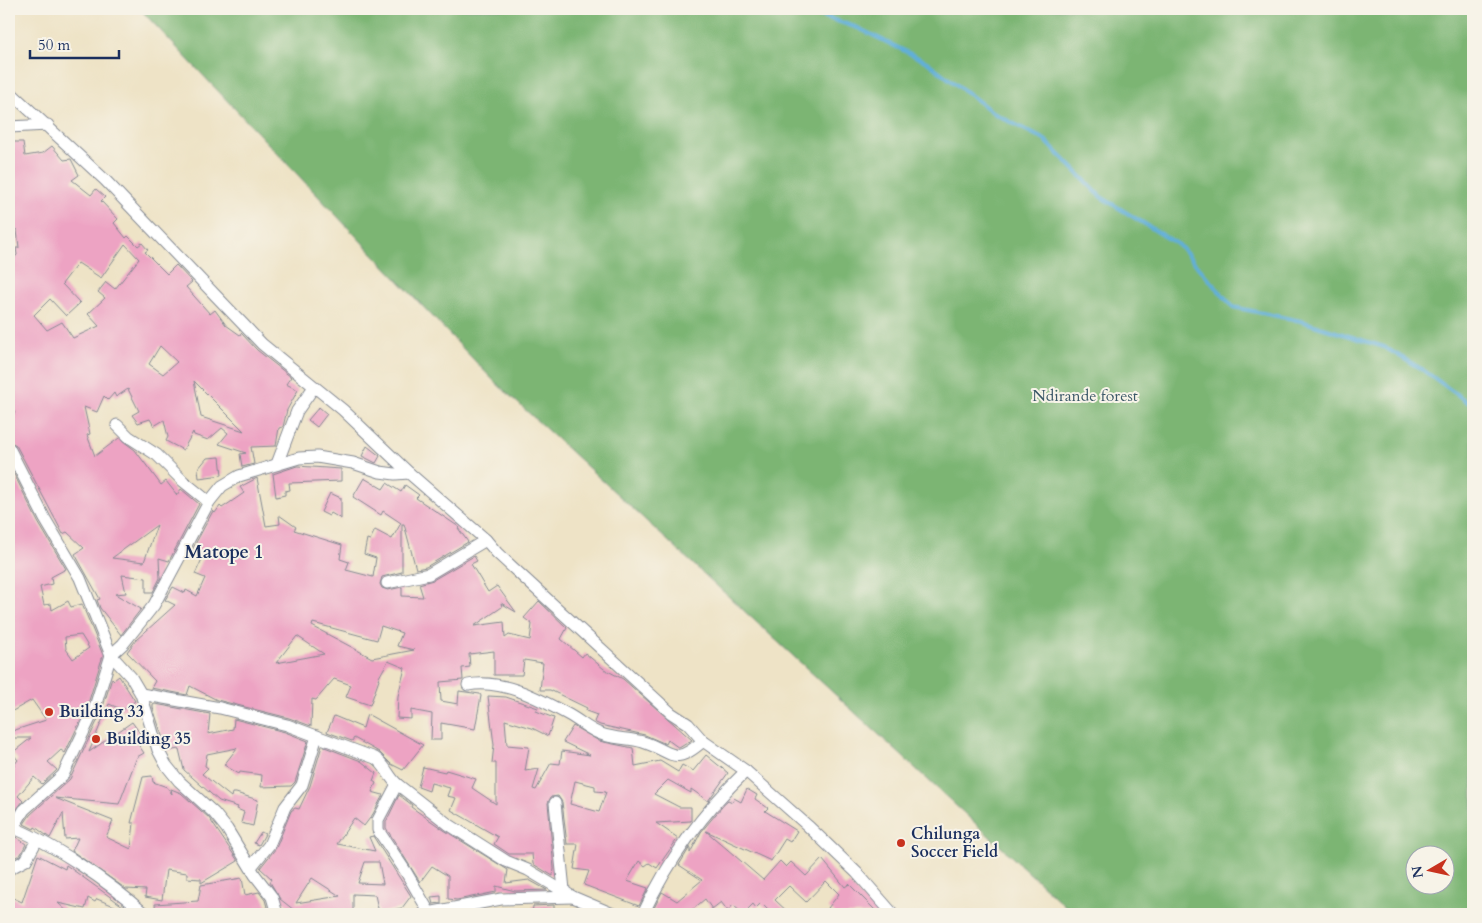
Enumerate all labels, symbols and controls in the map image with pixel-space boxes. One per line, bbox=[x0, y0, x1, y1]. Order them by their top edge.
scale bar bbox=[30, 28, 119, 60]
text: 50 m bbox=[38, 35, 70, 55]
park label: Ndirande forest bbox=[1032, 385, 1138, 407]
district label: Matope 1 bbox=[184, 539, 264, 565]
place label: Building 33 bbox=[59, 701, 144, 723]
marker: Building 33 bbox=[43, 706, 55, 718]
place label: Building 35 bbox=[106, 728, 191, 750]
marker: Building 35 bbox=[90, 733, 102, 745]
place label: Chilunga Soccer Field bbox=[911, 823, 998, 863]
marker: Chilunga Soccer Field bbox=[895, 837, 907, 849]
north arrow bbox=[1404, 846, 1454, 896]
text: N bbox=[1407, 864, 1428, 879]

